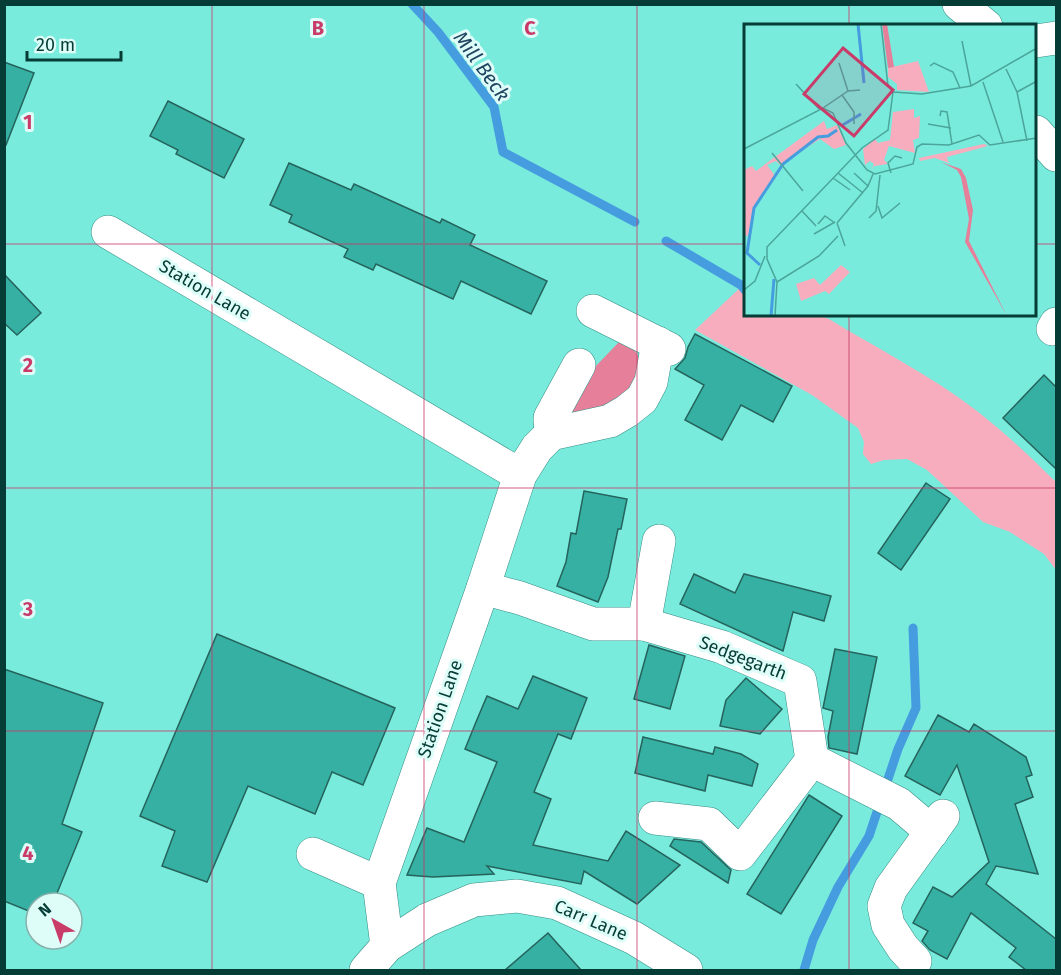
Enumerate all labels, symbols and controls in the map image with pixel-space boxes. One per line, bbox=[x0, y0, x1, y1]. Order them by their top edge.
text: B bbox=[312, 16, 324, 40]
text: C bbox=[524, 16, 536, 40]
scale bar bbox=[27, 24, 122, 62]
inset map bbox=[744, 24, 1037, 316]
water label: Mill Beck bbox=[449, 26, 515, 106]
text: 20 m bbox=[36, 34, 75, 56]
text: 1 bbox=[23, 110, 33, 134]
street label: Station Lane bbox=[155, 255, 255, 325]
text: 2 bbox=[23, 353, 33, 377]
text: 3 bbox=[22, 597, 33, 621]
street label: Sedgegarth bbox=[696, 631, 790, 685]
street label: Station Lane bbox=[413, 657, 467, 761]
text: 4 bbox=[22, 841, 34, 865]
north arrow bbox=[24, 891, 84, 951]
street label: Carr Lane bbox=[551, 895, 631, 945]
text: N bbox=[35, 899, 55, 921]

